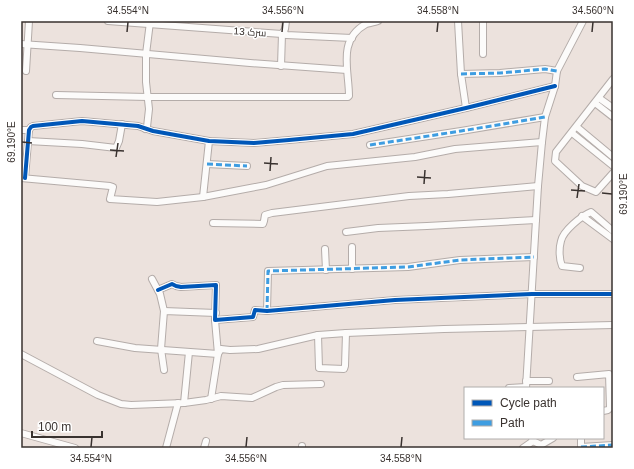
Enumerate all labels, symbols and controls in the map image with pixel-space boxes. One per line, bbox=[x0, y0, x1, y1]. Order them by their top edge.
text: 34.554°N bbox=[107, 5, 149, 16]
text: 34.556°N bbox=[262, 5, 304, 16]
text: 34.558°N bbox=[417, 5, 459, 16]
text: 34.560°N bbox=[572, 5, 614, 16]
street label: سرک 13 bbox=[233, 25, 267, 39]
text: 69.190°E bbox=[6, 121, 17, 163]
text: 69.190°E bbox=[618, 173, 629, 215]
legend bbox=[464, 387, 604, 439]
text: Cycle path bbox=[500, 396, 557, 410]
scale bar bbox=[32, 413, 102, 439]
text: Path bbox=[500, 416, 525, 430]
text: 100 m bbox=[38, 420, 71, 434]
text: 34.554°N bbox=[70, 453, 112, 464]
text: 34.556°N bbox=[225, 453, 267, 464]
text: 34.558°N bbox=[380, 453, 422, 464]

